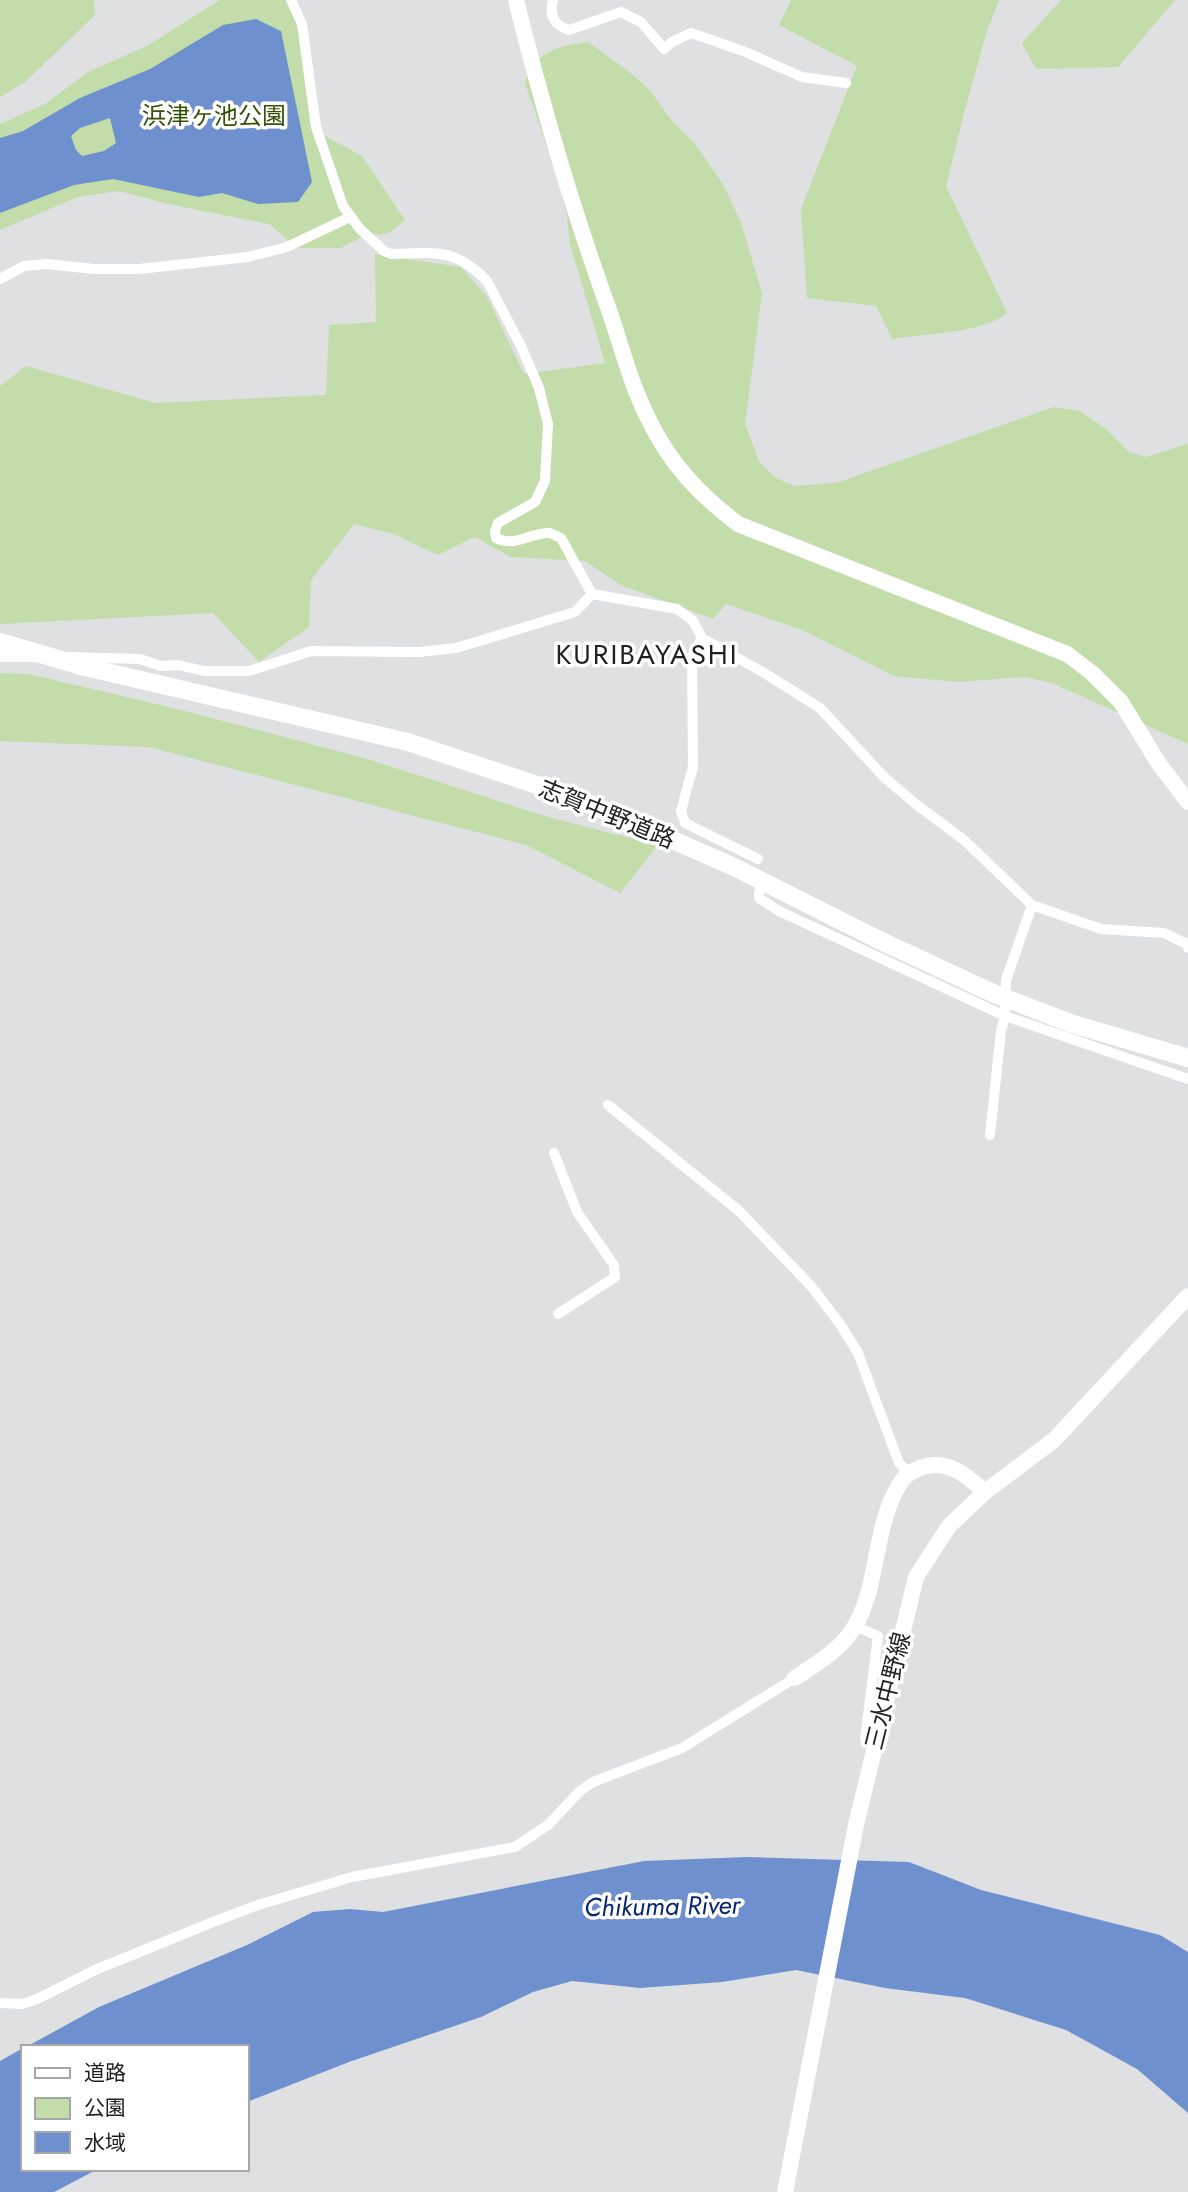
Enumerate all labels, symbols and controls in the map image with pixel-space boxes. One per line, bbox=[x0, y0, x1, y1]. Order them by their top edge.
park label: 浜津ヶ池公園 bbox=[142, 98, 286, 133]
district label: KURIBAYASHI bbox=[555, 634, 739, 675]
street label: 志賀中野道路 bbox=[534, 770, 681, 857]
street label: 三水中野線 bbox=[856, 1628, 919, 1753]
water label: Chikuma River bbox=[584, 1886, 742, 1926]
legend bbox=[21, 2045, 248, 2171]
text: 道路 bbox=[84, 2058, 126, 2088]
text: 公園 bbox=[84, 2093, 126, 2123]
text: 水域 bbox=[84, 2128, 126, 2158]

